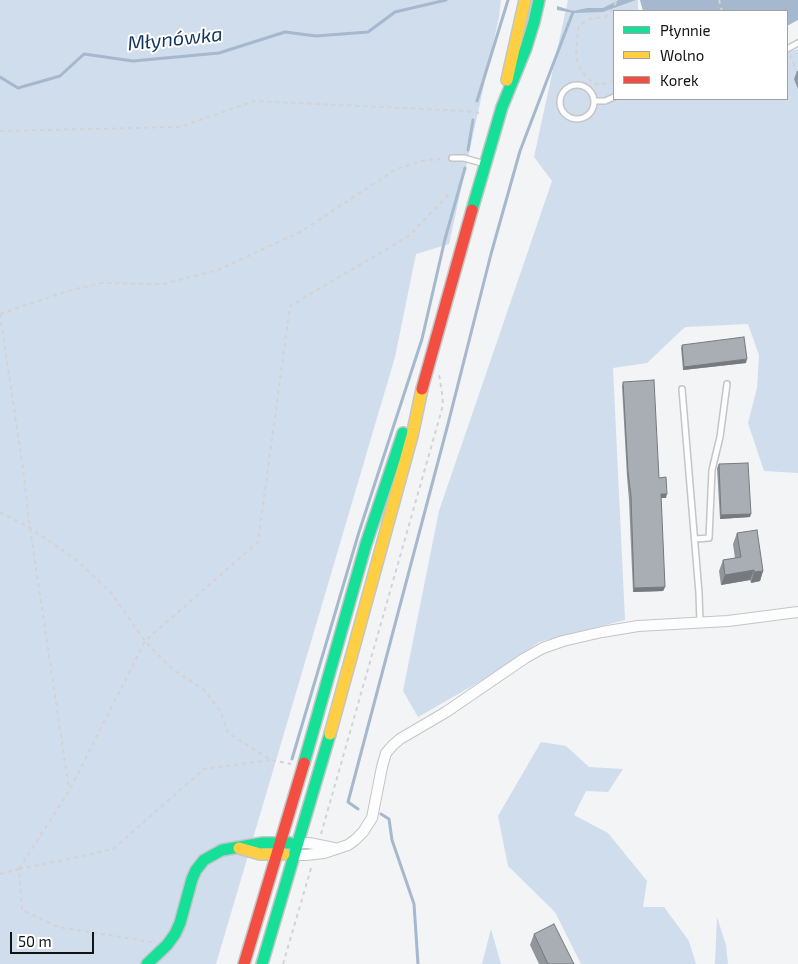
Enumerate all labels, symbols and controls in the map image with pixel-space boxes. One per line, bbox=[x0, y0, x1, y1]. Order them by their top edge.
legend bbox=[613, 10, 788, 100]
text: Płynnie bbox=[660, 21, 711, 39]
water label: Młynówka bbox=[126, 22, 224, 56]
text: Wolno bbox=[660, 46, 704, 64]
text: Korek bbox=[660, 71, 699, 89]
scale bar bbox=[12, 922, 96, 954]
text: 50 m bbox=[18, 932, 52, 950]

